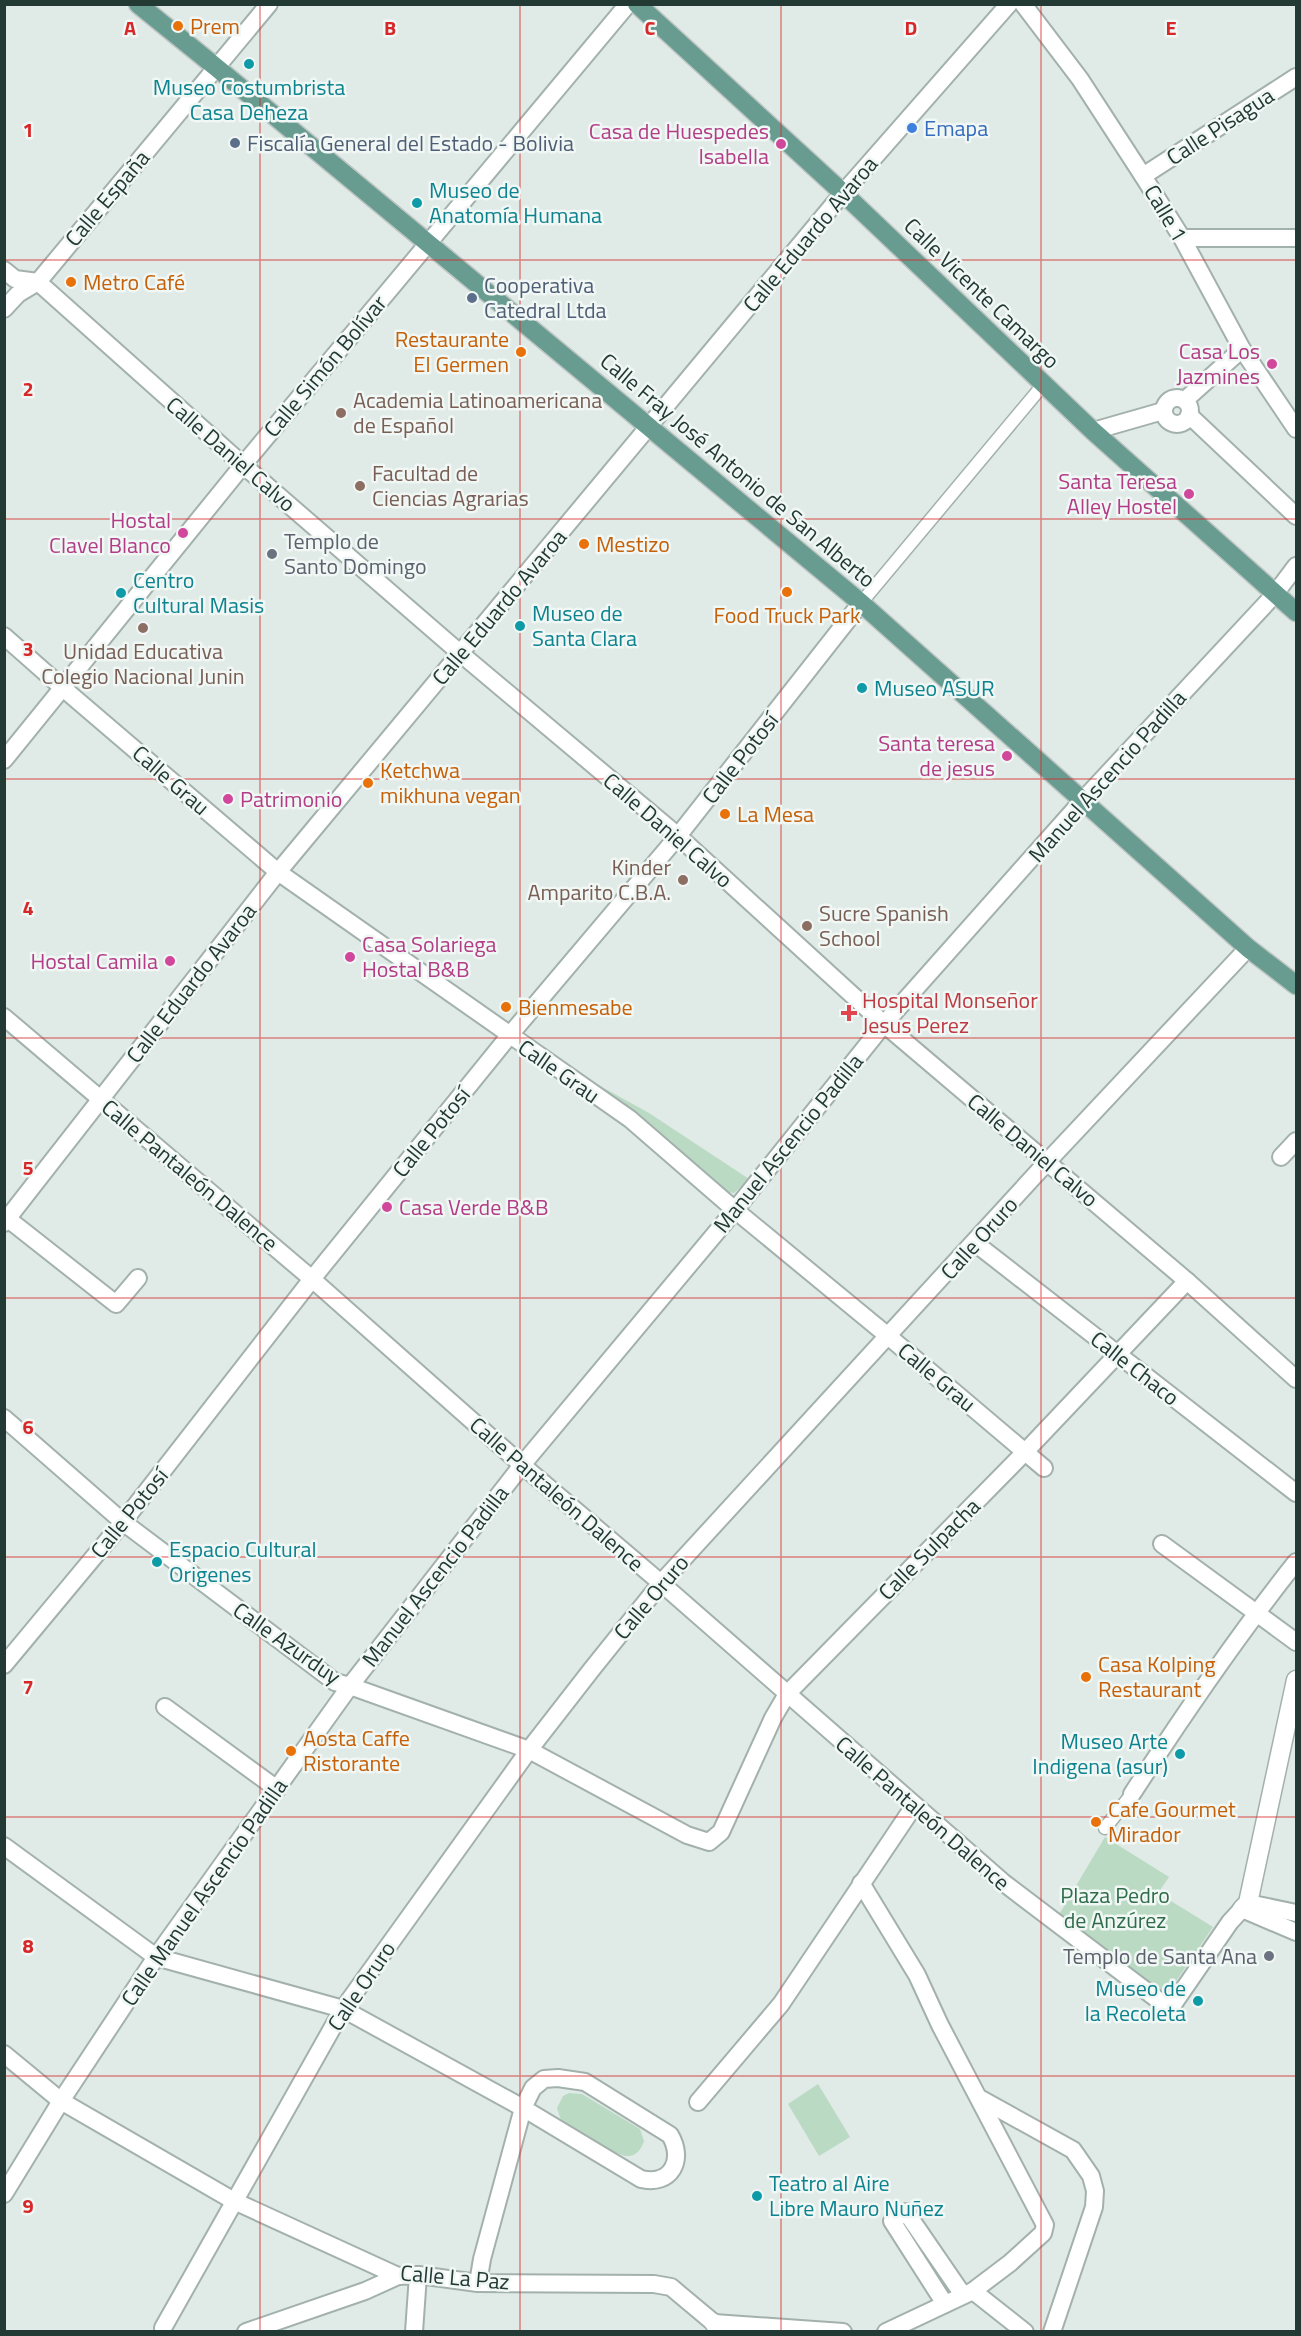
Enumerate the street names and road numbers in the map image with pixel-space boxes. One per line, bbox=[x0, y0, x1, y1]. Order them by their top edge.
street label: Calle Pisagua bbox=[1159, 78, 1281, 174]
street label: Calle España bbox=[56, 142, 158, 254]
street label: Calle Eduardo Avaroa bbox=[734, 148, 886, 320]
street label: Calle 1 bbox=[1136, 178, 1196, 248]
street label: Calle Vicente Camargo bbox=[896, 209, 1068, 377]
street label: Calle Simón Bolívar bbox=[255, 287, 395, 445]
street label: Calle Fray José Antonio de San Alberto bbox=[593, 344, 883, 596]
street label: Calle Daniel Calvo bbox=[159, 388, 303, 520]
street label: Calle Eduardo Avaroa bbox=[423, 521, 575, 693]
street label: Manuel Ascencio Padilla bbox=[1020, 682, 1194, 870]
street label: Calle Potosí bbox=[693, 703, 788, 811]
street label: Calle Grau bbox=[125, 737, 217, 823]
street label: Calle Daniel Calvo bbox=[596, 764, 740, 896]
street label: Calle Eduardo Avaroa bbox=[118, 896, 264, 1070]
street label: Calle Grau bbox=[511, 1030, 607, 1112]
street label: Manuel Ascencio Padilla bbox=[705, 1046, 871, 1240]
street label: Calle Potosí bbox=[384, 1078, 480, 1185]
street label: Calle Daniel Calvo bbox=[960, 1085, 1106, 1215]
street label: Calle Pantaleón Dalence bbox=[94, 1091, 286, 1259]
street label: Calle Oruro bbox=[932, 1189, 1026, 1287]
street label: Calle Chaco bbox=[1083, 1322, 1187, 1414]
street label: Calle Grau bbox=[890, 1334, 984, 1420]
street label: Calle Pantaleón Dalence bbox=[462, 1408, 652, 1580]
street label: Calle Potosí bbox=[82, 1459, 178, 1566]
street label: Manuel Ascencio Padilla bbox=[353, 1478, 517, 1674]
street label: Calle Sulpacha bbox=[870, 1490, 988, 1608]
street label: Calle Oruro bbox=[605, 1547, 697, 1647]
street label: Calle Azurduy bbox=[226, 1593, 348, 1693]
street label: Calle Pantaleón Dalence bbox=[828, 1727, 1018, 1899]
street label: Calle Manuel Ascencio Padilla bbox=[112, 1771, 296, 2013]
street label: Calle Oruro bbox=[318, 1934, 404, 2038]
street label: Calle La Paz bbox=[399, 2255, 511, 2299]

